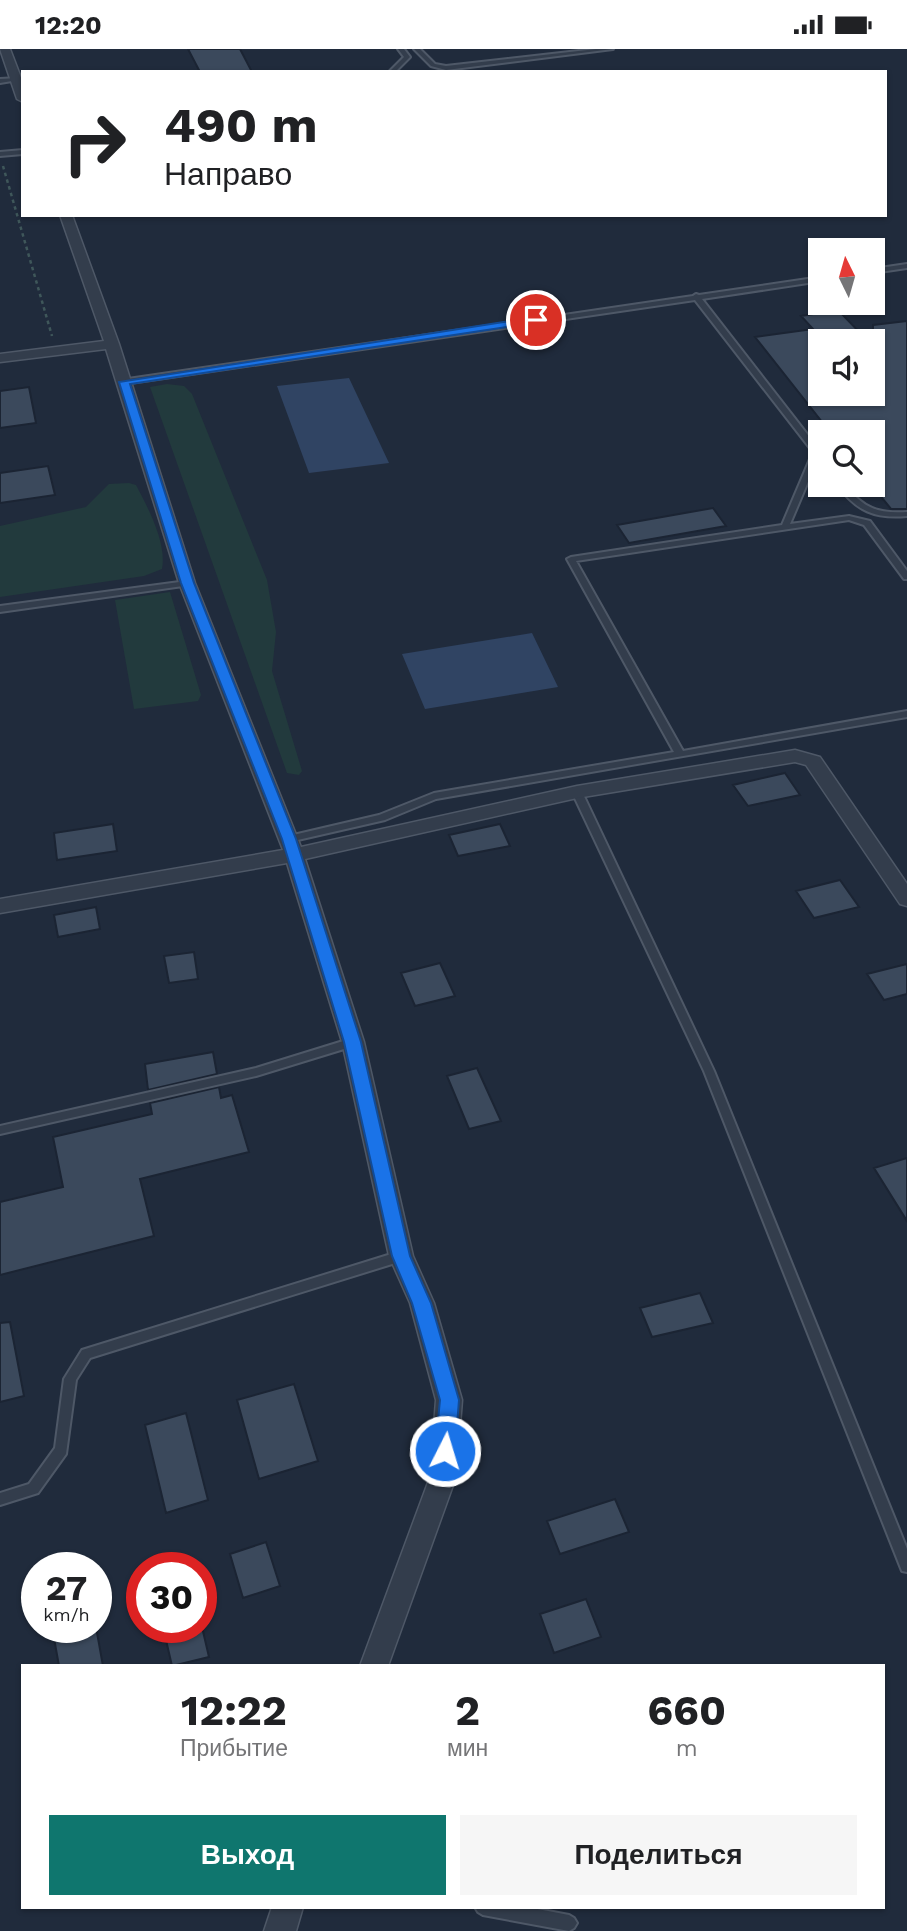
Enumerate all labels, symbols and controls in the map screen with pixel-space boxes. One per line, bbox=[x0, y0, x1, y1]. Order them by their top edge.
text: 12:20 bbox=[35, 10, 102, 40]
text: 490 m bbox=[164, 96, 318, 154]
icon: right bbox=[49, 98, 140, 189]
text: Направо bbox=[164, 155, 292, 193]
north arrow bbox=[808, 238, 886, 315]
map controls bbox=[808, 238, 885, 497]
pin bbox=[506, 290, 566, 350]
icon: arrive bbox=[517, 301, 555, 339]
button: sound bbox=[808, 329, 885, 406]
button: search bbox=[808, 420, 885, 497]
position arrow bbox=[408, 1414, 482, 1488]
speed limit sign: 30 bbox=[126, 1552, 217, 1643]
text: 27 bbox=[46, 1567, 87, 1609]
text: km/h bbox=[43, 1604, 90, 1625]
text: 12:22 bbox=[181, 1686, 287, 1735]
text: 2 bbox=[455, 1686, 480, 1735]
text: 660 bbox=[647, 1686, 726, 1735]
text: Прибытие bbox=[180, 1735, 288, 1762]
text: мин bbox=[447, 1735, 488, 1762]
text: m bbox=[676, 1735, 698, 1762]
button: Выход bbox=[49, 1815, 446, 1895]
button: Поделиться bbox=[460, 1815, 857, 1895]

